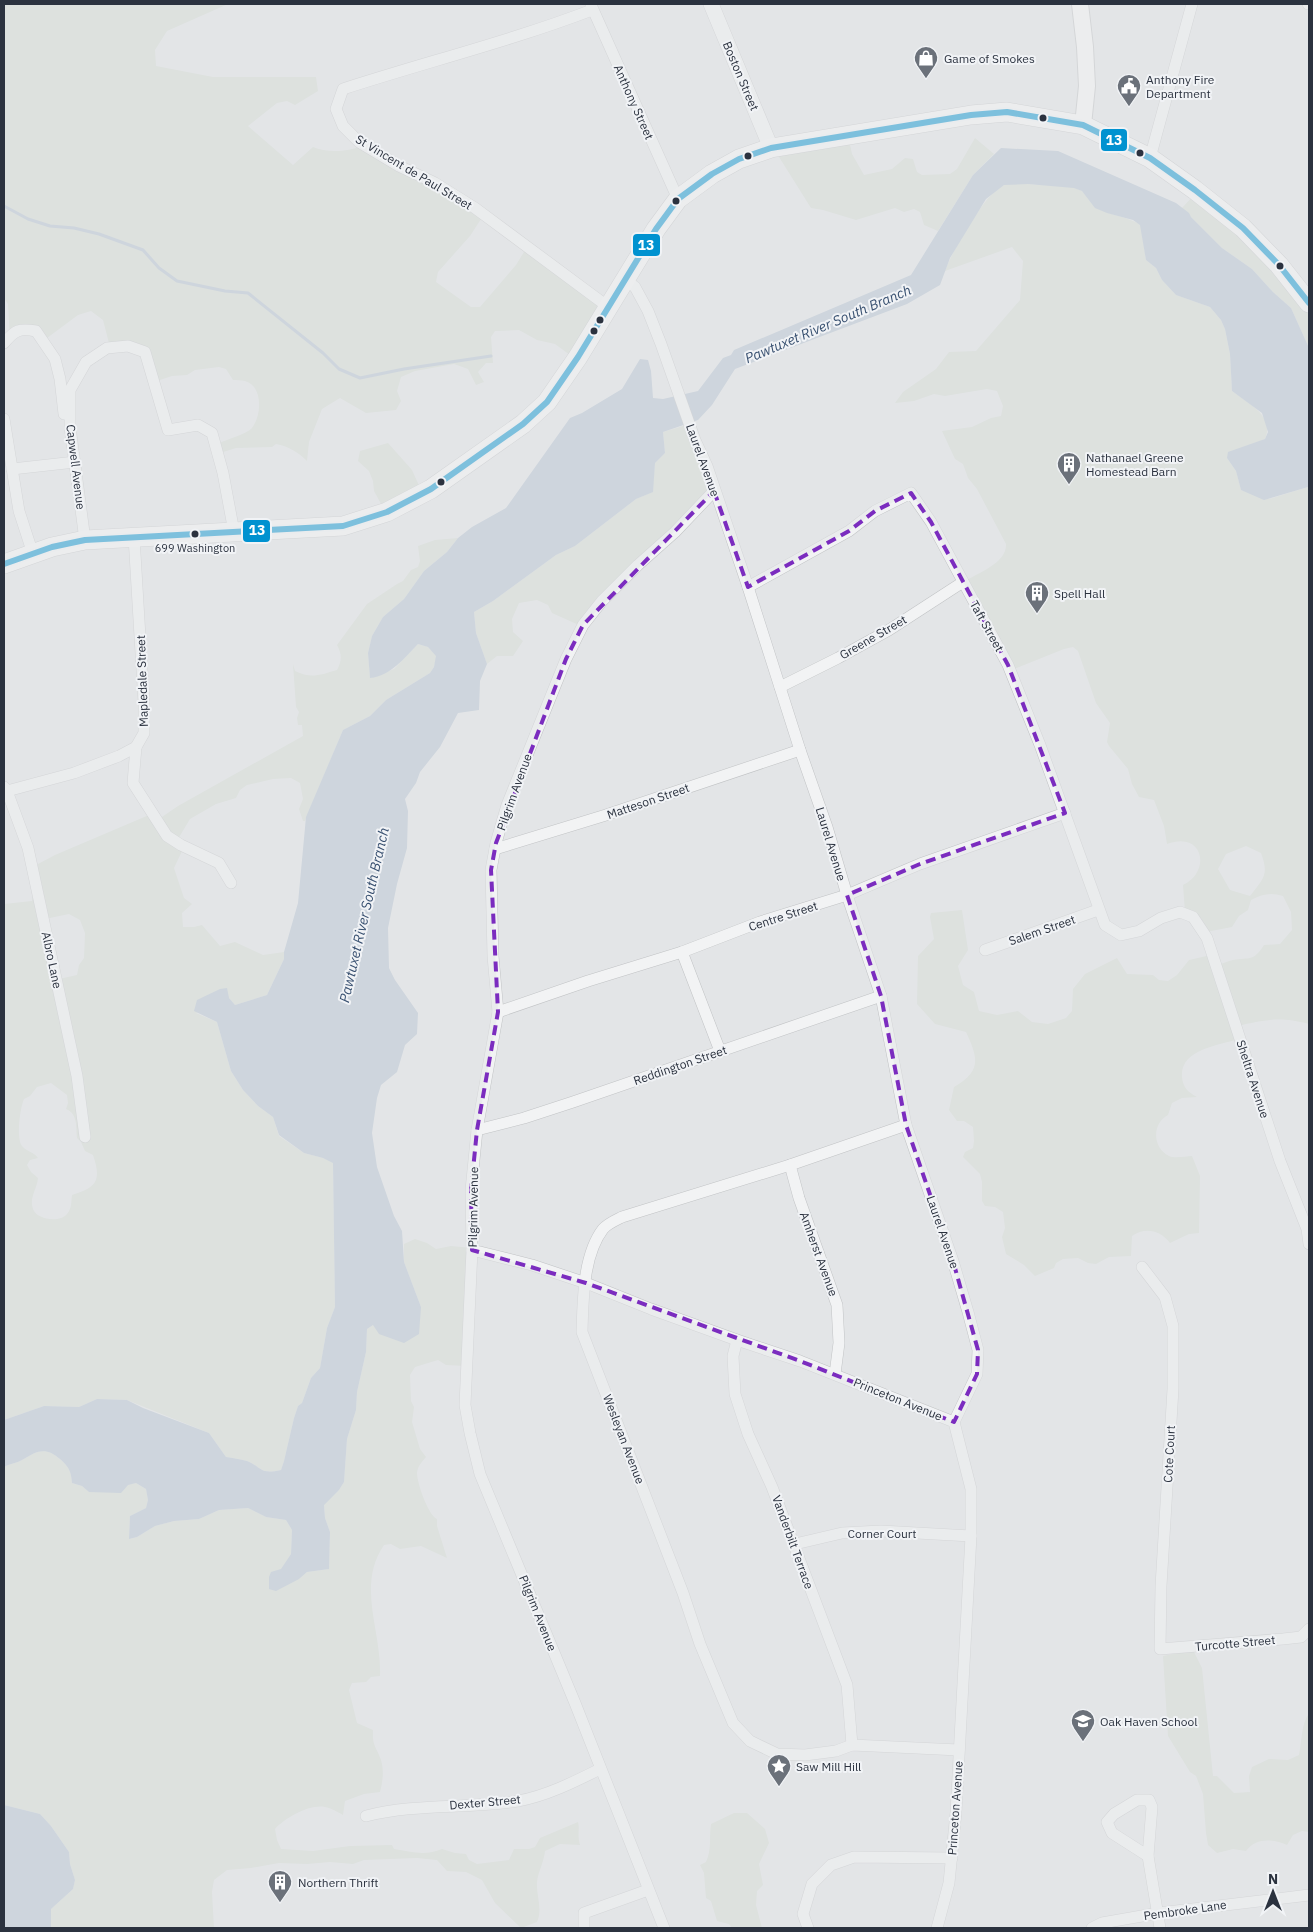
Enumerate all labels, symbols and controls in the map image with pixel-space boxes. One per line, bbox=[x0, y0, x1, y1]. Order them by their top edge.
street label: Boston Street bbox=[720, 39, 762, 113]
shop icon: Game of Smokes bbox=[913, 45, 939, 79]
place label: Game of Smokes bbox=[944, 51, 1035, 66]
street label: Anthony Street bbox=[611, 62, 657, 142]
place label: Anthony Fire Department bbox=[1146, 72, 1215, 101]
public building icon: Anthony Fire Department bbox=[1116, 73, 1142, 107]
unlabelled marker bbox=[1038, 113, 1048, 123]
line badge: 13 bbox=[1100, 128, 1128, 152]
street label: St Vincent de Paul Street bbox=[353, 131, 475, 213]
text: 13 bbox=[1106, 131, 1122, 149]
unlabelled marker bbox=[1135, 148, 1145, 158]
unlabelled marker bbox=[743, 151, 753, 161]
unlabelled marker bbox=[671, 196, 681, 206]
line badge: 13 bbox=[632, 233, 661, 257]
text: 13 bbox=[638, 236, 654, 254]
unlabelled marker bbox=[1275, 261, 1285, 271]
water label: Pawtuxet River South Branch bbox=[742, 281, 914, 367]
unlabelled marker bbox=[595, 315, 605, 325]
unlabelled marker bbox=[589, 326, 599, 336]
street label: Laurel Avenue bbox=[683, 422, 723, 499]
street label: Capwell Avenue bbox=[63, 423, 89, 511]
place label: Nathanael Greene Homestead Barn bbox=[1086, 450, 1184, 479]
building icon: Nathanael Greene Homestead Barn bbox=[1056, 451, 1082, 485]
unlabelled marker bbox=[436, 477, 446, 487]
line badge: 13 bbox=[242, 519, 271, 543]
text: 13 bbox=[249, 521, 265, 539]
marker: 699 Washington bbox=[190, 529, 200, 539]
place label: 699 Washington bbox=[155, 541, 235, 555]
building icon: Spell Hall bbox=[1024, 580, 1050, 614]
place label: Spell Hall bbox=[1054, 586, 1105, 601]
street label: Taft Street bbox=[967, 598, 1007, 654]
street label: Greene Street bbox=[837, 612, 909, 662]
street label: Mapledale Street bbox=[133, 635, 151, 727]
street label: Pilgrim Avenue bbox=[493, 751, 535, 832]
street label: Matteson Street bbox=[605, 780, 691, 822]
street label: Laurel Avenue bbox=[813, 805, 849, 883]
water label: Pawtuxet River South Branch bbox=[335, 826, 393, 1004]
street label: Centre Street bbox=[747, 898, 819, 934]
street label: Salem Street bbox=[1007, 912, 1077, 948]
street label: Albro Lane bbox=[39, 930, 65, 990]
street label: Sheltra Avenue bbox=[1233, 1038, 1273, 1120]
street label: Reddington Street bbox=[631, 1042, 729, 1088]
street label: Pilgrim Avenue bbox=[465, 1166, 481, 1247]
street label: Laurel Avenue bbox=[923, 1193, 963, 1271]
street label: Amherst Avenue bbox=[797, 1210, 841, 1299]
street label: Princeton Avenue bbox=[851, 1374, 945, 1424]
street label: Wesleyan Avenue bbox=[600, 1392, 648, 1486]
street label: Cote Court bbox=[1160, 1425, 1178, 1483]
street label: Vanderbilt Terrace bbox=[769, 1493, 817, 1591]
street label: Corner Court bbox=[848, 1526, 916, 1541]
street label: Pilgrim Avenue bbox=[516, 1573, 560, 1654]
street label: Turcotte Street bbox=[1194, 1632, 1276, 1654]
school or university icon: Oak Haven School bbox=[1070, 1708, 1096, 1742]
place label: Oak Haven School bbox=[1100, 1714, 1197, 1729]
place icon: Saw Mill Hill bbox=[766, 1753, 792, 1787]
place label: Saw Mill Hill bbox=[796, 1759, 861, 1774]
street label: Princeton Avenue bbox=[944, 1760, 966, 1856]
street label: Dexter Street bbox=[449, 1791, 521, 1813]
north arrow bbox=[1248, 1867, 1298, 1917]
building icon: Northern Thrift bbox=[267, 1869, 293, 1903]
text: N bbox=[1268, 1870, 1278, 1888]
place label: Northern Thrift bbox=[298, 1875, 379, 1890]
street label: Pembroke Lane bbox=[1143, 1897, 1228, 1923]

